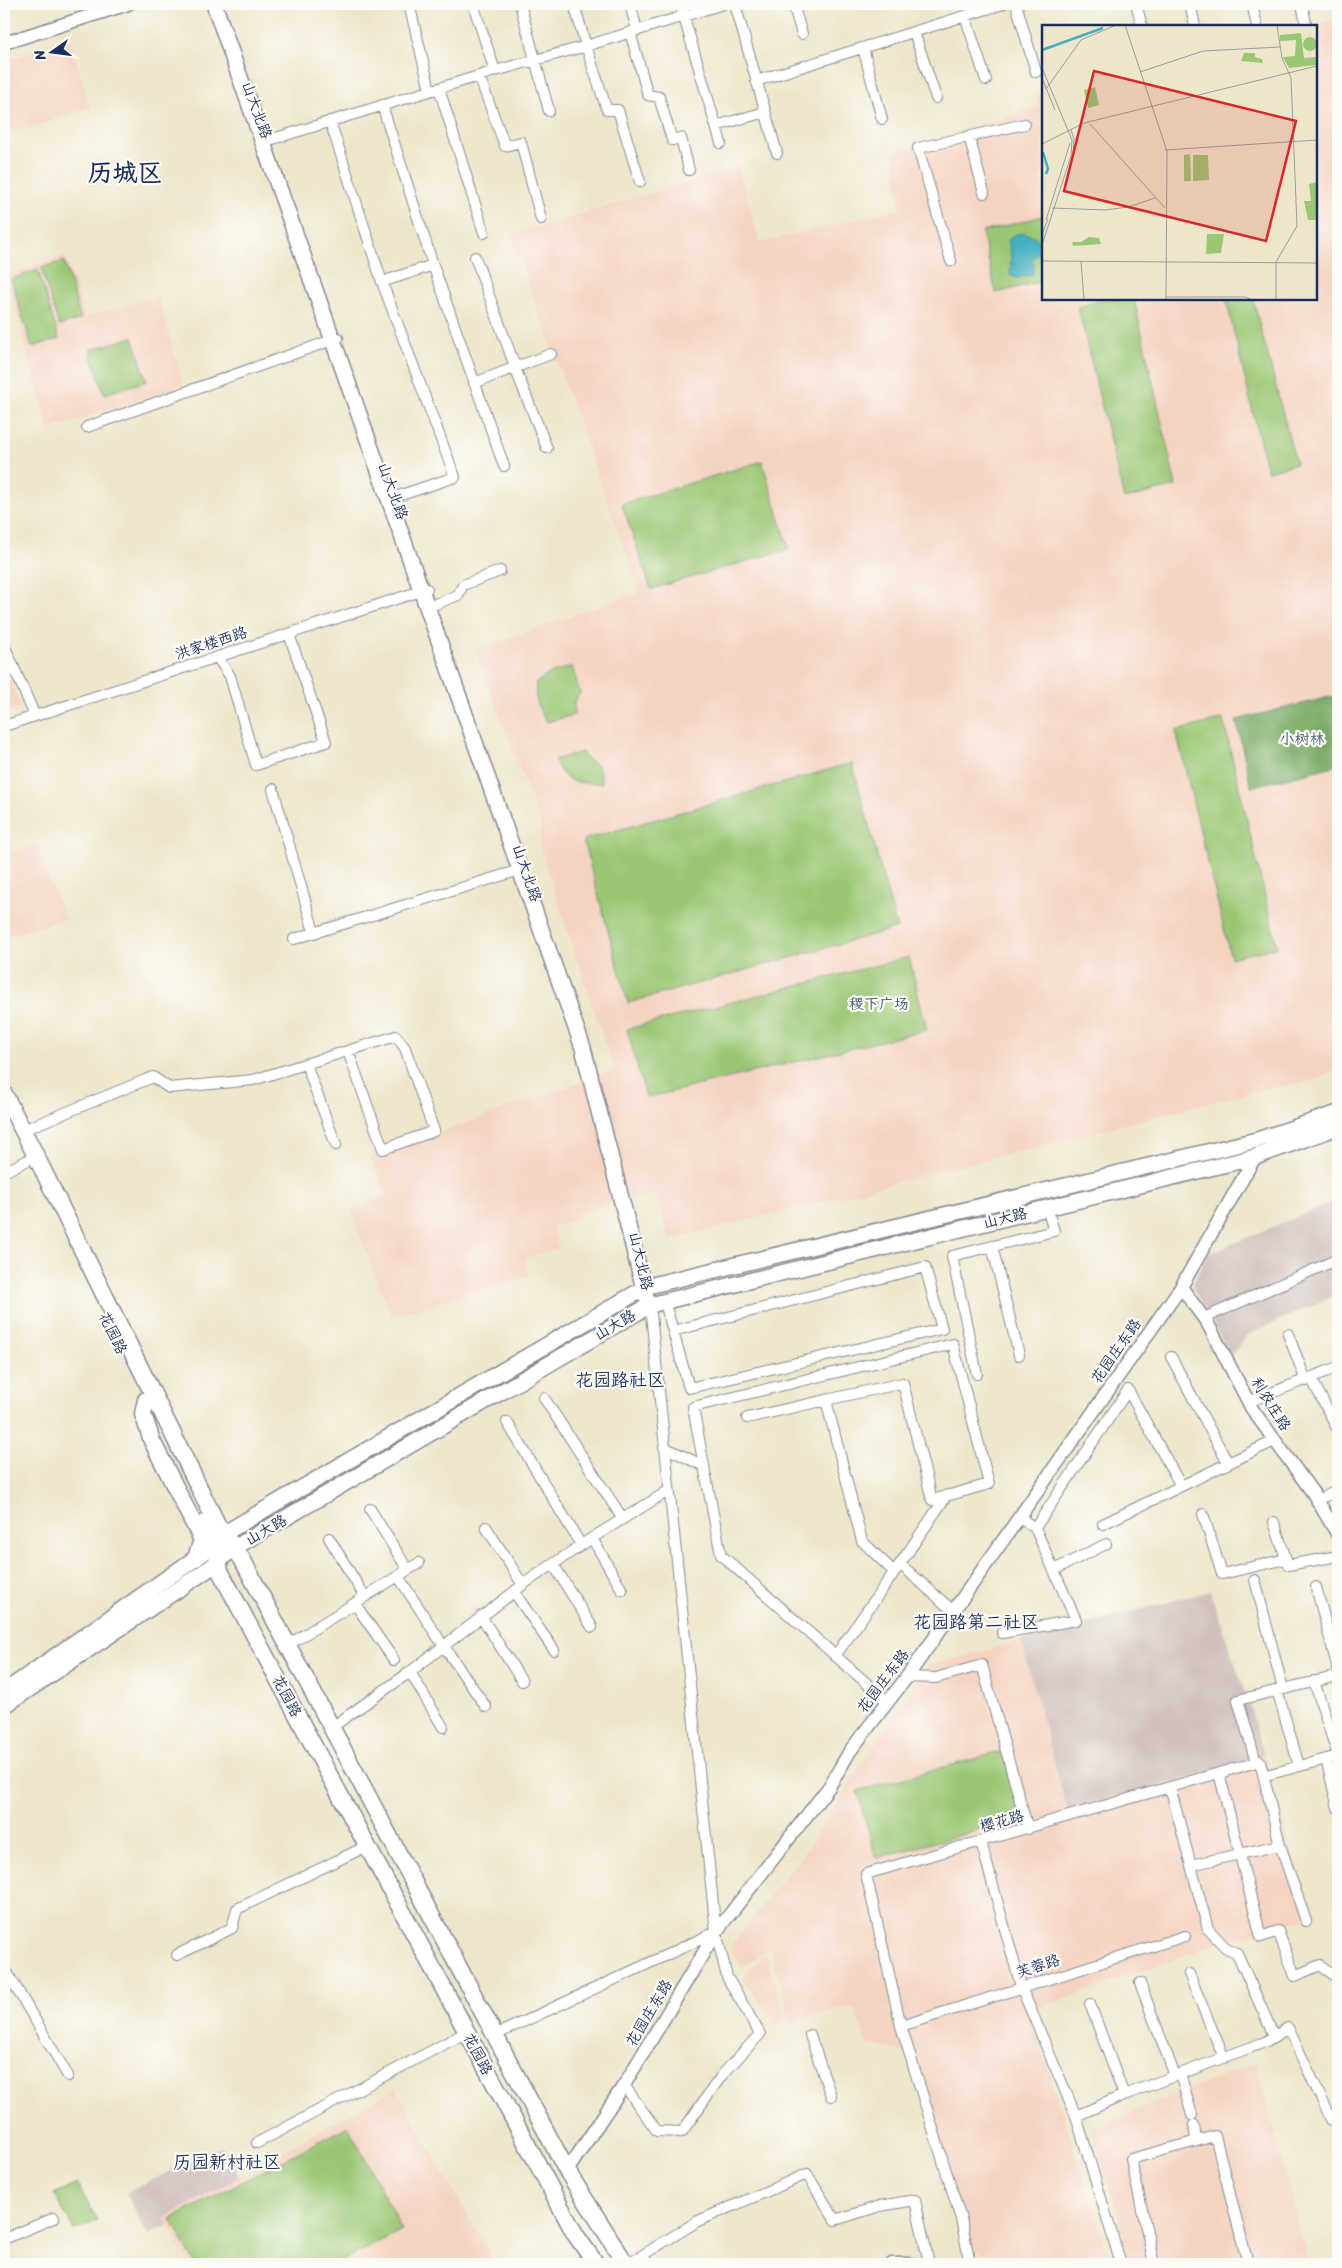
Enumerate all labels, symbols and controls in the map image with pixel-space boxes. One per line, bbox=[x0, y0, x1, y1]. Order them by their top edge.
inset map bbox=[1042, 25, 1317, 300]
north arrow bbox=[28, 28, 78, 78]
text: N bbox=[26, 47, 53, 64]
street label: 山大北路 bbox=[235, 77, 279, 143]
district label: 历城区 bbox=[87, 150, 163, 195]
street label: 山大北路 bbox=[371, 458, 415, 524]
street label: 洪家楼西路 bbox=[171, 619, 251, 667]
park label: 小树林 bbox=[1279, 726, 1325, 752]
street label: 山大北路 bbox=[505, 840, 549, 906]
park label: 稷下广场 bbox=[849, 991, 909, 1017]
street label: 山大路 bbox=[980, 1200, 1030, 1236]
street label: 山大北路 bbox=[622, 1229, 660, 1293]
street label: 山大路 bbox=[589, 1302, 641, 1348]
street label: 花园路 bbox=[91, 1307, 135, 1359]
street label: 花园庄东路 bbox=[1084, 1313, 1148, 1389]
district label: 花园路社区 bbox=[575, 1364, 665, 1396]
street label: 利农庄路 bbox=[1244, 1372, 1298, 1436]
street label: 山大路 bbox=[240, 1507, 292, 1553]
district label: 花园路第二社区 bbox=[913, 1606, 1039, 1638]
street label: 花园庄东路 bbox=[850, 1643, 916, 1719]
street label: 花园路 bbox=[265, 1670, 309, 1722]
street label: 樱花路 bbox=[977, 1802, 1027, 1840]
street label: 芙蓉路 bbox=[1013, 1947, 1063, 1985]
street label: 花园庄东路 bbox=[619, 1974, 679, 2052]
street label: 花园路 bbox=[456, 2028, 500, 2080]
district label: 历园新村社区 bbox=[173, 2146, 281, 2178]

